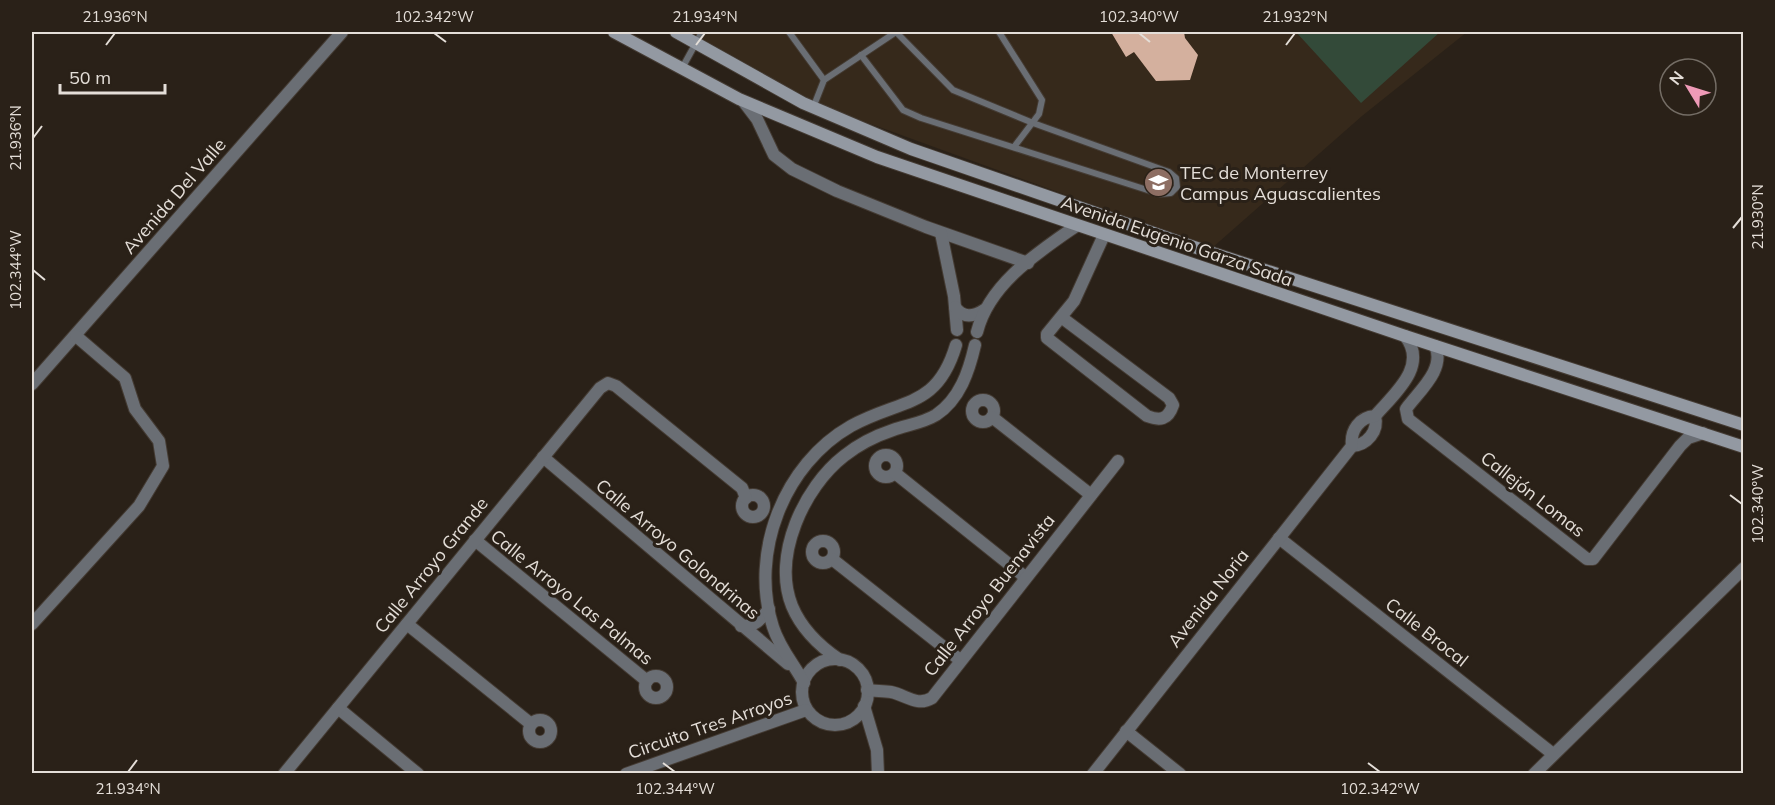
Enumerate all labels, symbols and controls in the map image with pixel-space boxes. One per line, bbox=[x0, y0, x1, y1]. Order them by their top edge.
text: 21.936°N bbox=[82, 7, 148, 26]
text: 102.342°W bbox=[394, 7, 474, 26]
text: 21.934°N bbox=[672, 7, 738, 26]
text: 102.340°W bbox=[1099, 7, 1179, 26]
text: 21.932°N bbox=[1262, 7, 1328, 26]
scale bar bbox=[60, 57, 165, 95]
north arrow bbox=[1658, 57, 1718, 117]
text: 50 m bbox=[69, 66, 111, 89]
text: N bbox=[1665, 67, 1688, 89]
text: 21.936°N bbox=[6, 105, 25, 171]
street label: Avenida Del Valle bbox=[117, 133, 231, 259]
place label: TEC de Monterrey Campus Aguascalientes bbox=[1180, 161, 1381, 205]
school or university icon: TEC de Monterrey Campus Aguascalientes bbox=[1143, 166, 1175, 198]
text: 21.930°N bbox=[1748, 184, 1767, 250]
street label: Avenida Eugenio Garza Sada bbox=[1058, 191, 1296, 291]
text: 102.344°W bbox=[6, 230, 25, 310]
street label: Callejón Lomas bbox=[1476, 446, 1590, 542]
text: 102.340°W bbox=[1748, 464, 1767, 544]
street label: Calle Arroyo Golondrinas bbox=[591, 474, 765, 624]
street label: Calle Arroyo Grande bbox=[369, 492, 493, 638]
street label: Calle Arroyo Buenavista bbox=[918, 509, 1060, 681]
street label: Calle Arroyo Las Palmas bbox=[486, 524, 658, 670]
street label: Avenida Noria bbox=[1162, 544, 1254, 652]
street label: Calle Brocal bbox=[1381, 593, 1473, 671]
street label: Circuito Tres Arroyos bbox=[625, 686, 795, 764]
text: 21.934°N bbox=[95, 779, 161, 798]
text: 102.344°W bbox=[635, 779, 715, 798]
text: 102.342°W bbox=[1340, 779, 1420, 798]

